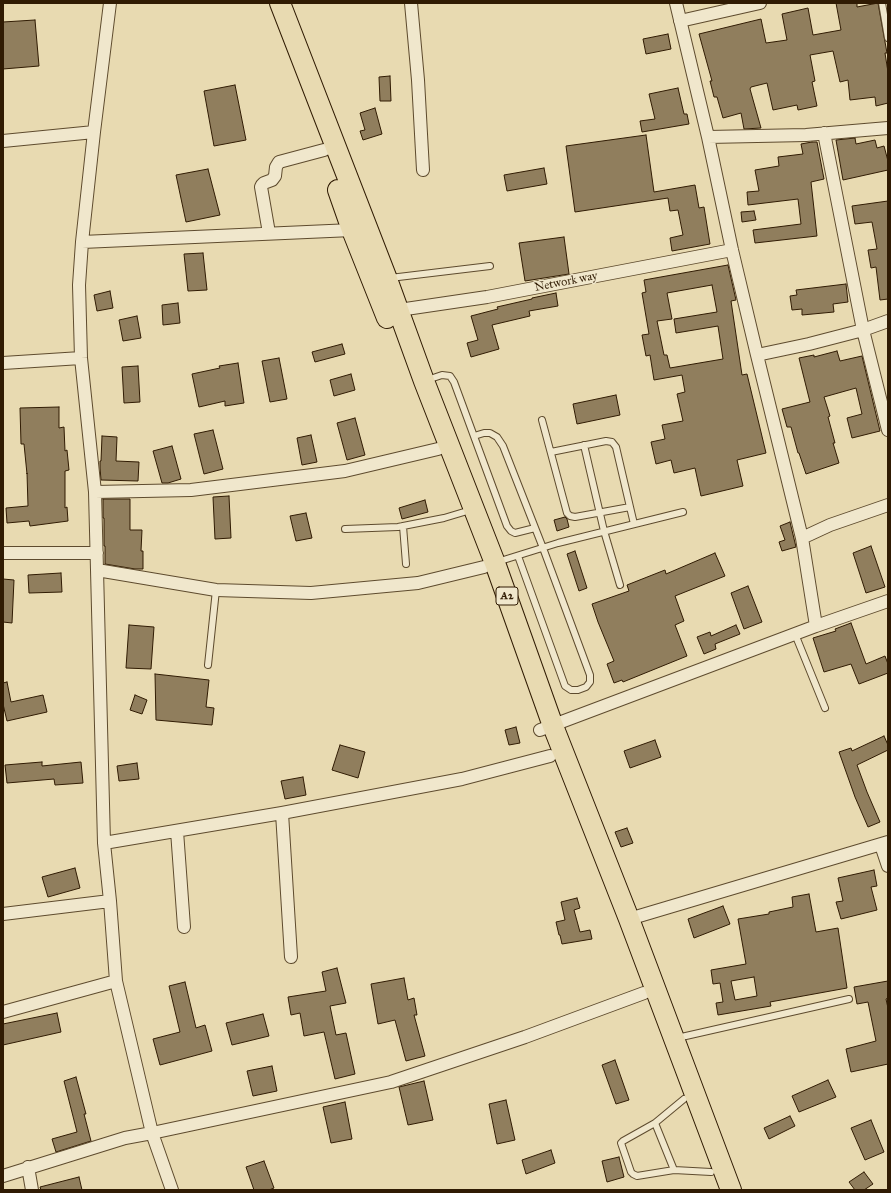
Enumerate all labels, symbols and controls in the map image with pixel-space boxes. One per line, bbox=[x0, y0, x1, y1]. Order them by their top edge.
street label: Network way bbox=[533, 269, 599, 295]
road number: A2 bbox=[496, 587, 518, 605]

